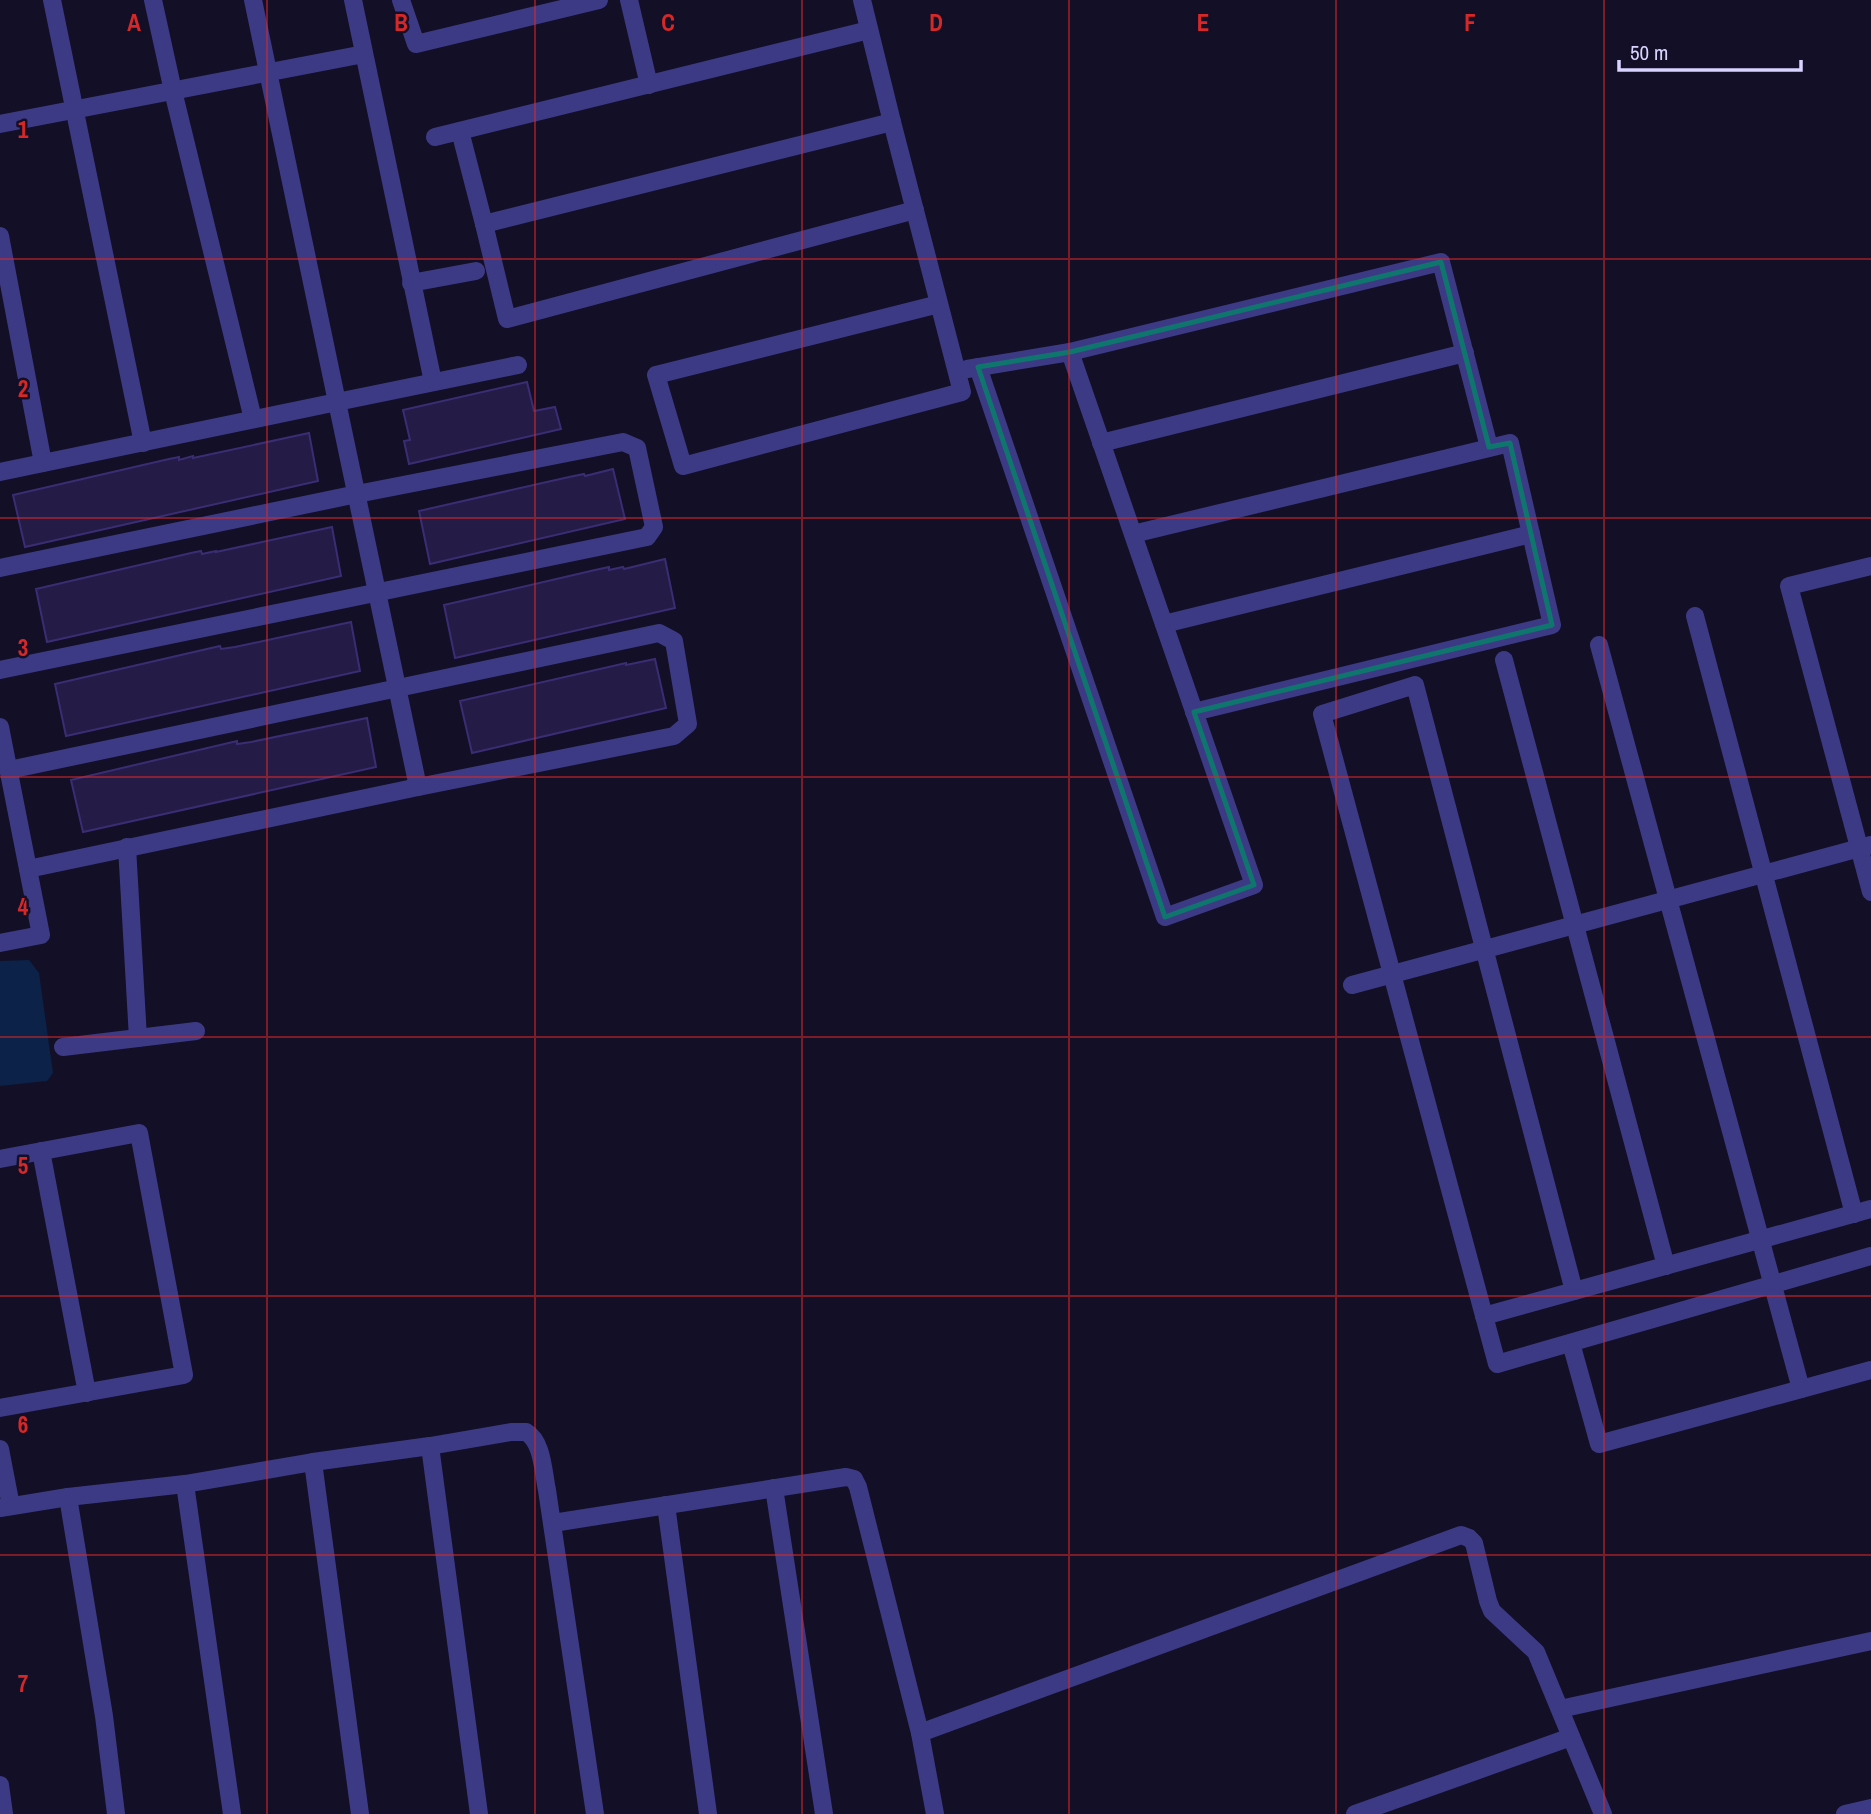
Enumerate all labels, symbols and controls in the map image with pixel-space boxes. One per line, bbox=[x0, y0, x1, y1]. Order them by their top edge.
text: A bbox=[127, 7, 141, 38]
text: B bbox=[394, 7, 408, 38]
text: C bbox=[661, 7, 675, 38]
text: D bbox=[929, 7, 943, 38]
text: E bbox=[1197, 7, 1209, 38]
text: F bbox=[1464, 7, 1476, 38]
scale bar bbox=[1619, 28, 1801, 72]
text: 50 m bbox=[1630, 38, 1668, 67]
text: 1 bbox=[18, 114, 29, 145]
text: 2 bbox=[18, 373, 28, 404]
text: 3 bbox=[18, 632, 28, 663]
text: 4 bbox=[18, 891, 29, 922]
text: 5 bbox=[18, 1150, 28, 1181]
text: 6 bbox=[18, 1409, 28, 1440]
text: 7 bbox=[18, 1668, 28, 1699]

